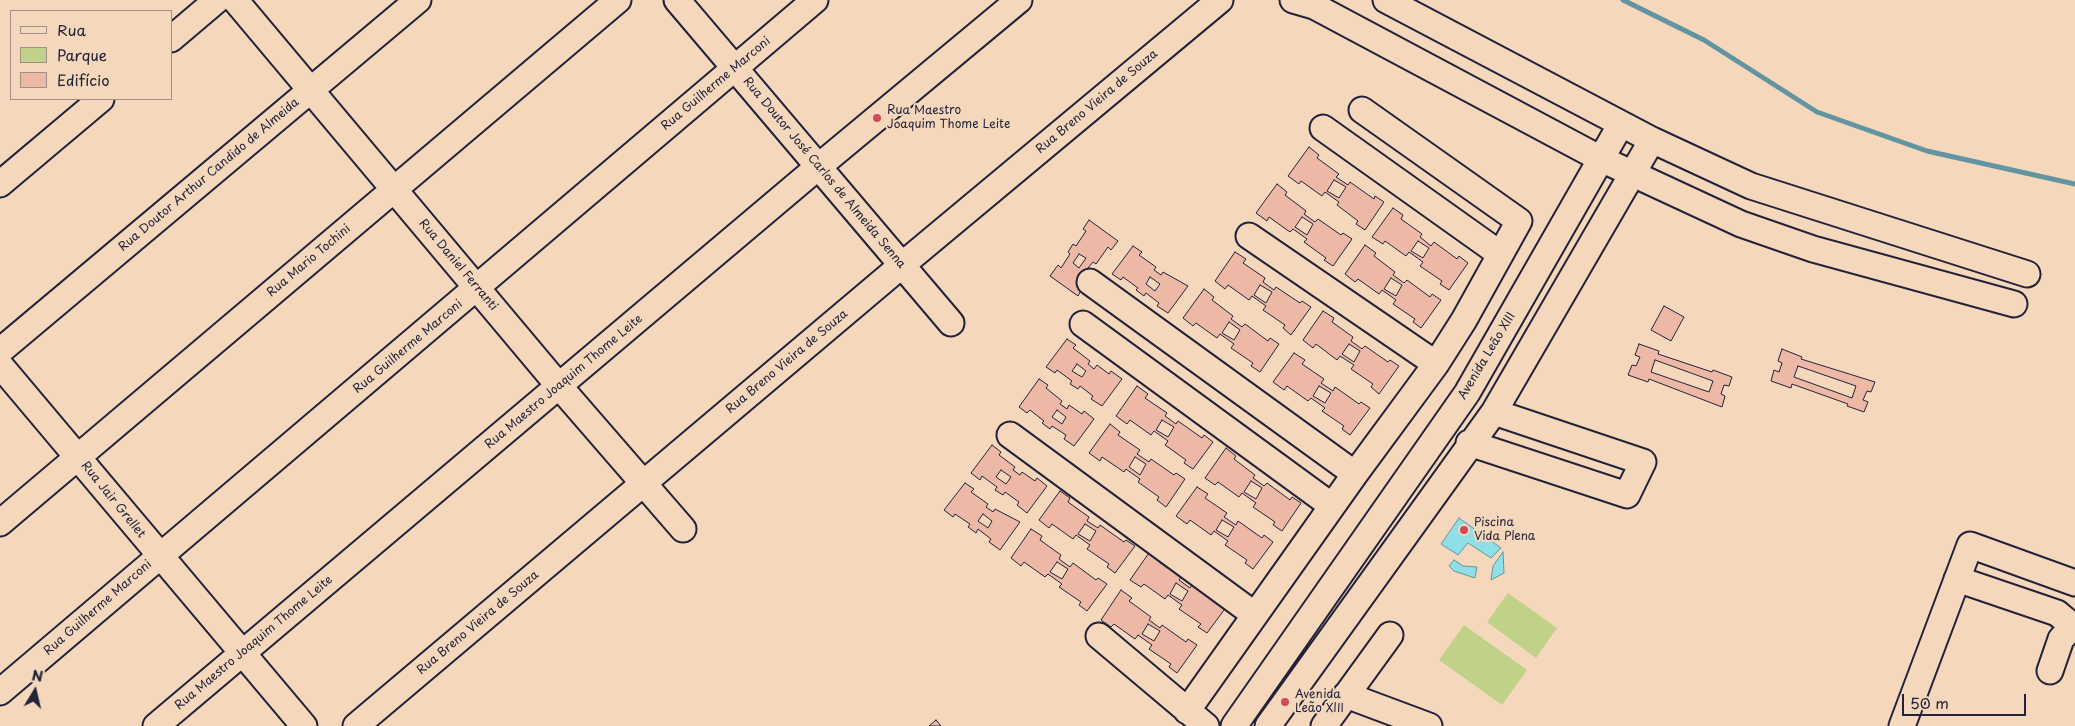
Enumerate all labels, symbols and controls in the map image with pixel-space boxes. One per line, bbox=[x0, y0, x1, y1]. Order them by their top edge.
legend bbox=[10, 10, 172, 100]
text: Rua bbox=[57, 18, 86, 41]
street label: Rua Guilherme Marconi bbox=[659, 34, 773, 134]
text: Parque bbox=[57, 43, 107, 66]
street label: Rua Breno Vieira de Souza bbox=[1033, 47, 1161, 157]
text: Edifício bbox=[57, 68, 110, 91]
street label: Rua Doutor José Carlos de Almeida Senna bbox=[740, 74, 908, 272]
street label: Rua Doutor Arthur Candido de Almeida bbox=[116, 95, 302, 255]
place label: Rua Maestro Joaquim Thome Leite bbox=[887, 104, 1010, 132]
marker: Rua Maestro Joaquim Thome Leite bbox=[871, 112, 883, 124]
street label: Rua Daniel Ferranti bbox=[416, 216, 500, 314]
street label: Rua Mario Tochini bbox=[264, 222, 354, 300]
street label: Rua Guilherme Marconi bbox=[351, 297, 465, 397]
street label: Rua Breno Vieira de Souza bbox=[723, 307, 851, 417]
street label: Avenida Leão XIII bbox=[1455, 310, 1519, 402]
street label: Rua Maestro Joaquim Thome Leite bbox=[482, 312, 646, 452]
street label: Rua Jair Grellet bbox=[78, 459, 148, 541]
place label: Piscina Vida Plena bbox=[1474, 516, 1535, 544]
marker: Piscina Vida Plena bbox=[1458, 524, 1470, 536]
street label: Rua Guilherme Marconi bbox=[41, 557, 155, 659]
street label: Rua Breno Vieira de Souza bbox=[414, 568, 542, 678]
street label: Rua Maestro Joaquim Thome Leite bbox=[172, 573, 336, 713]
text: N bbox=[30, 664, 45, 687]
north arrow bbox=[10, 666, 60, 716]
scale bar bbox=[1905, 684, 2029, 716]
place label: Avenida Leão XIII bbox=[1295, 688, 1344, 716]
text: 50 m bbox=[1910, 691, 1949, 714]
marker: Avenida Leão XIII bbox=[1279, 696, 1291, 708]

